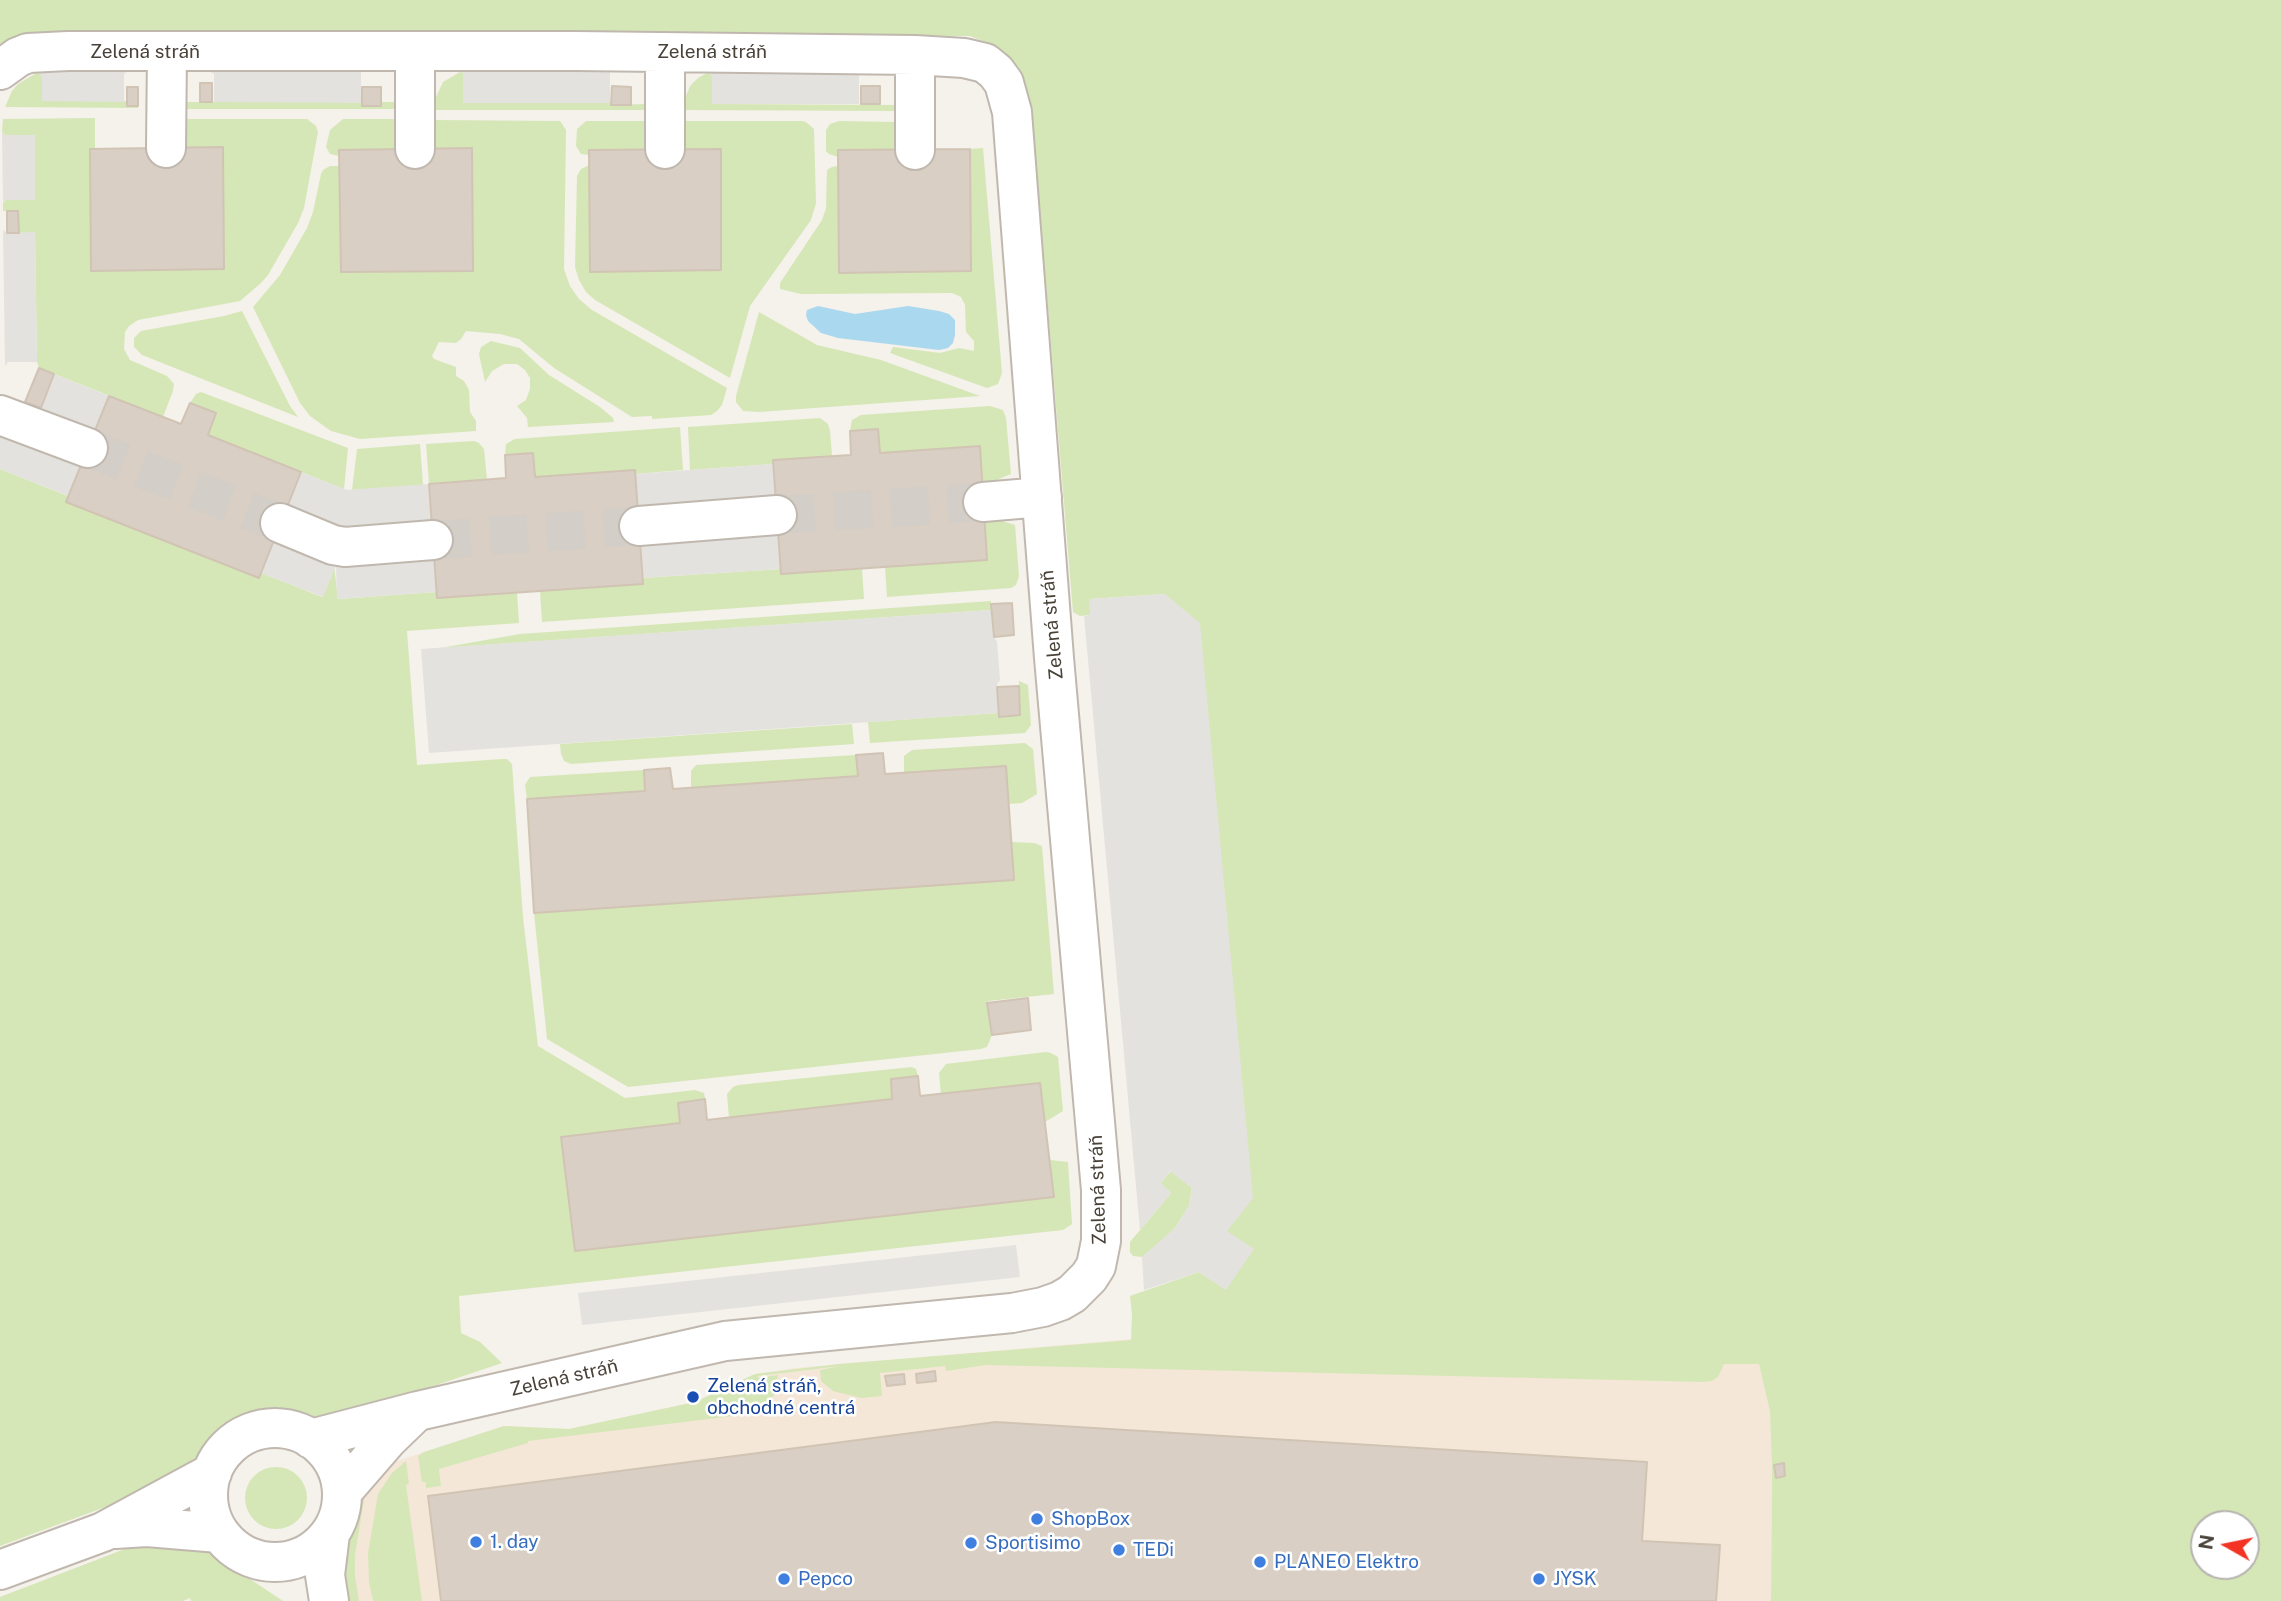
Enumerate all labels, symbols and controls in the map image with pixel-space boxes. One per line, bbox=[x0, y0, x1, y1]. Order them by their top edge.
street label: Zelená stráň bbox=[90, 41, 200, 63]
street label: Zelená stráň bbox=[657, 41, 767, 63]
street label: Zelená stráň bbox=[1036, 569, 1068, 681]
street label: Zelená stráň bbox=[1085, 1135, 1111, 1245]
street label: Zelená stráň bbox=[508, 1355, 620, 1401]
place label: Zelená stráň, obchodné centrá bbox=[707, 1375, 855, 1419]
marker: Zelená stráň, obchodné centrá bbox=[685, 1389, 701, 1405]
place label: ShopBox bbox=[1051, 1508, 1130, 1530]
north arrow bbox=[2190, 1510, 2260, 1580]
marker: ShopBox bbox=[1029, 1511, 1045, 1527]
place label: 1. day bbox=[490, 1531, 538, 1553]
place label: Sportisimo bbox=[985, 1532, 1081, 1554]
text: N bbox=[2194, 1533, 2218, 1551]
marker: 1. day bbox=[468, 1534, 484, 1550]
marker: Sportisimo bbox=[963, 1535, 979, 1551]
place label: TEDi bbox=[1133, 1539, 1174, 1561]
marker: TEDi bbox=[1111, 1542, 1127, 1558]
place label: PLANEO Elektro bbox=[1274, 1551, 1419, 1573]
marker: PLANEO Elektro bbox=[1252, 1554, 1268, 1570]
place label: Pepco bbox=[798, 1568, 853, 1590]
place label: JYSK bbox=[1553, 1568, 1597, 1590]
marker: Pepco bbox=[776, 1571, 792, 1587]
marker: JYSK bbox=[1531, 1571, 1547, 1587]

